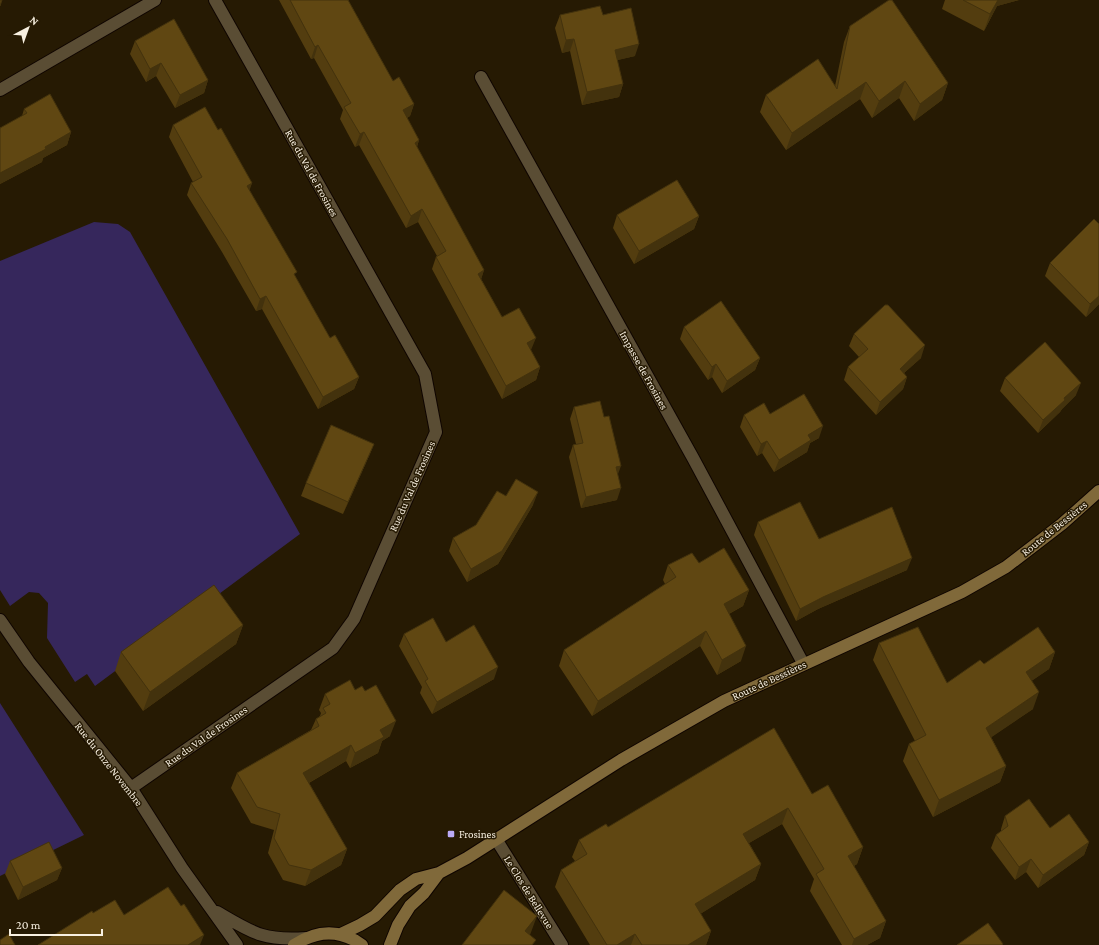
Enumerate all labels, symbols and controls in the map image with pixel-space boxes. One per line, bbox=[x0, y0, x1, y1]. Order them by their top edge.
north arrow bbox=[8, 8, 48, 48]
text: N bbox=[28, 13, 42, 28]
street label: Rue du Val de Frosines bbox=[283, 127, 341, 219]
street label: Impasse de Frosines bbox=[617, 329, 671, 412]
street label: Rue du Val de Frosines bbox=[387, 439, 437, 533]
street label: Route de Bessières bbox=[1019, 498, 1089, 558]
street label: Route de Bessières bbox=[730, 658, 808, 702]
street label: Rue du Val de Frosines bbox=[163, 703, 249, 769]
street label: Rue du Onze Novembre bbox=[73, 720, 145, 808]
place label: Frosines bbox=[459, 828, 496, 840]
marker: Frosines bbox=[446, 829, 456, 839]
street label: Le Clos de Bellevue bbox=[502, 853, 556, 931]
scale bar bbox=[10, 911, 102, 937]
text: 20 m bbox=[16, 918, 41, 932]

